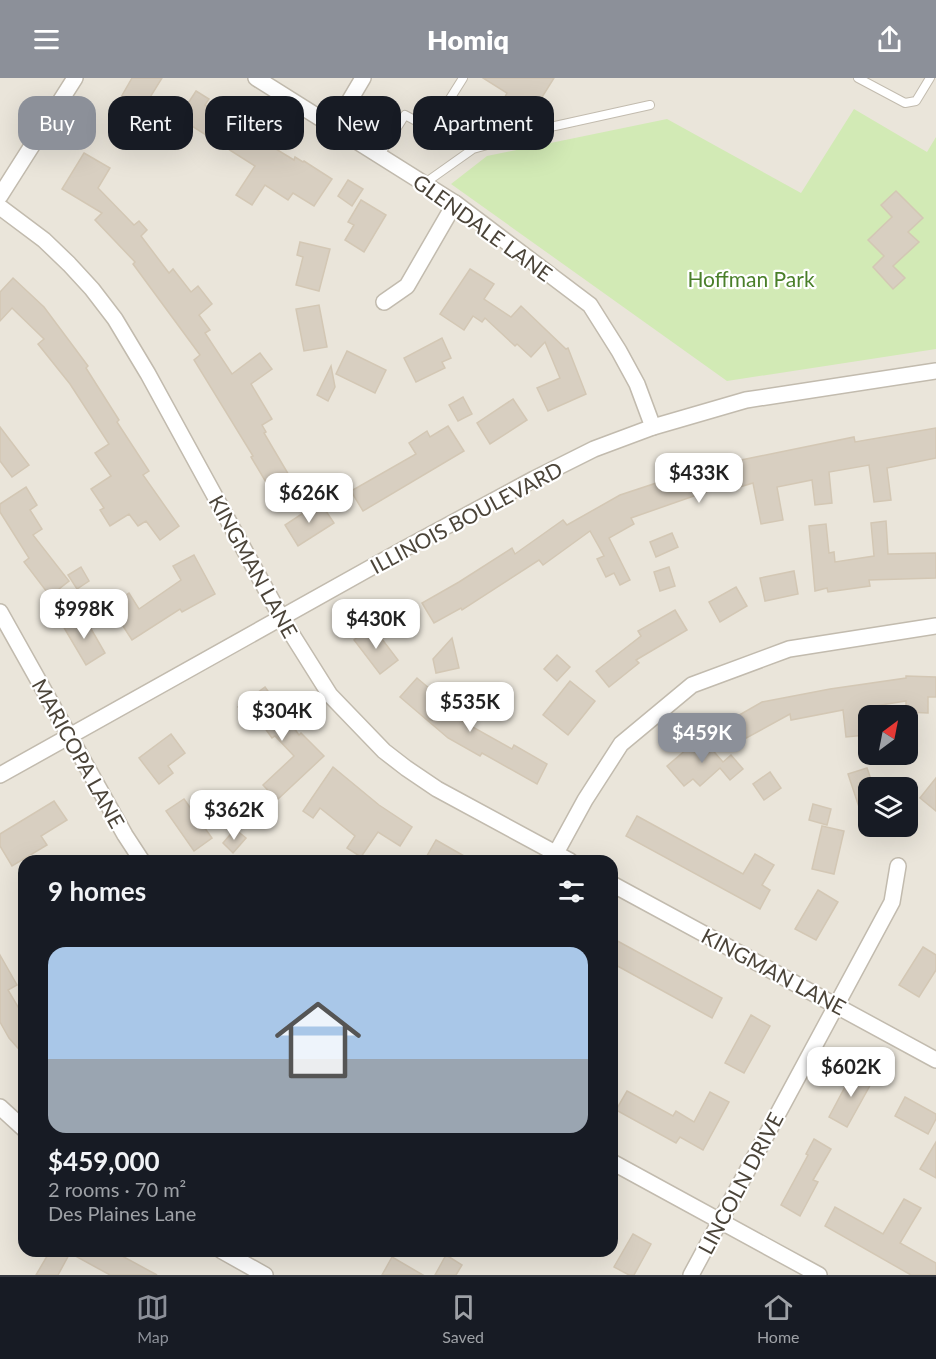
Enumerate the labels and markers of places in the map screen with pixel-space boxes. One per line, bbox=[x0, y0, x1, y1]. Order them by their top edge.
pin: $433K bbox=[657, 453, 741, 504]
pin: $626K bbox=[267, 473, 351, 524]
pin: $998K bbox=[42, 589, 126, 640]
pin: $430K bbox=[334, 599, 418, 650]
pin: $535K bbox=[428, 682, 512, 733]
pin: $304K bbox=[240, 691, 324, 742]
pin: $459K bbox=[660, 713, 744, 764]
pin: $362K bbox=[192, 790, 276, 841]
pin: $602K bbox=[809, 1047, 893, 1098]

